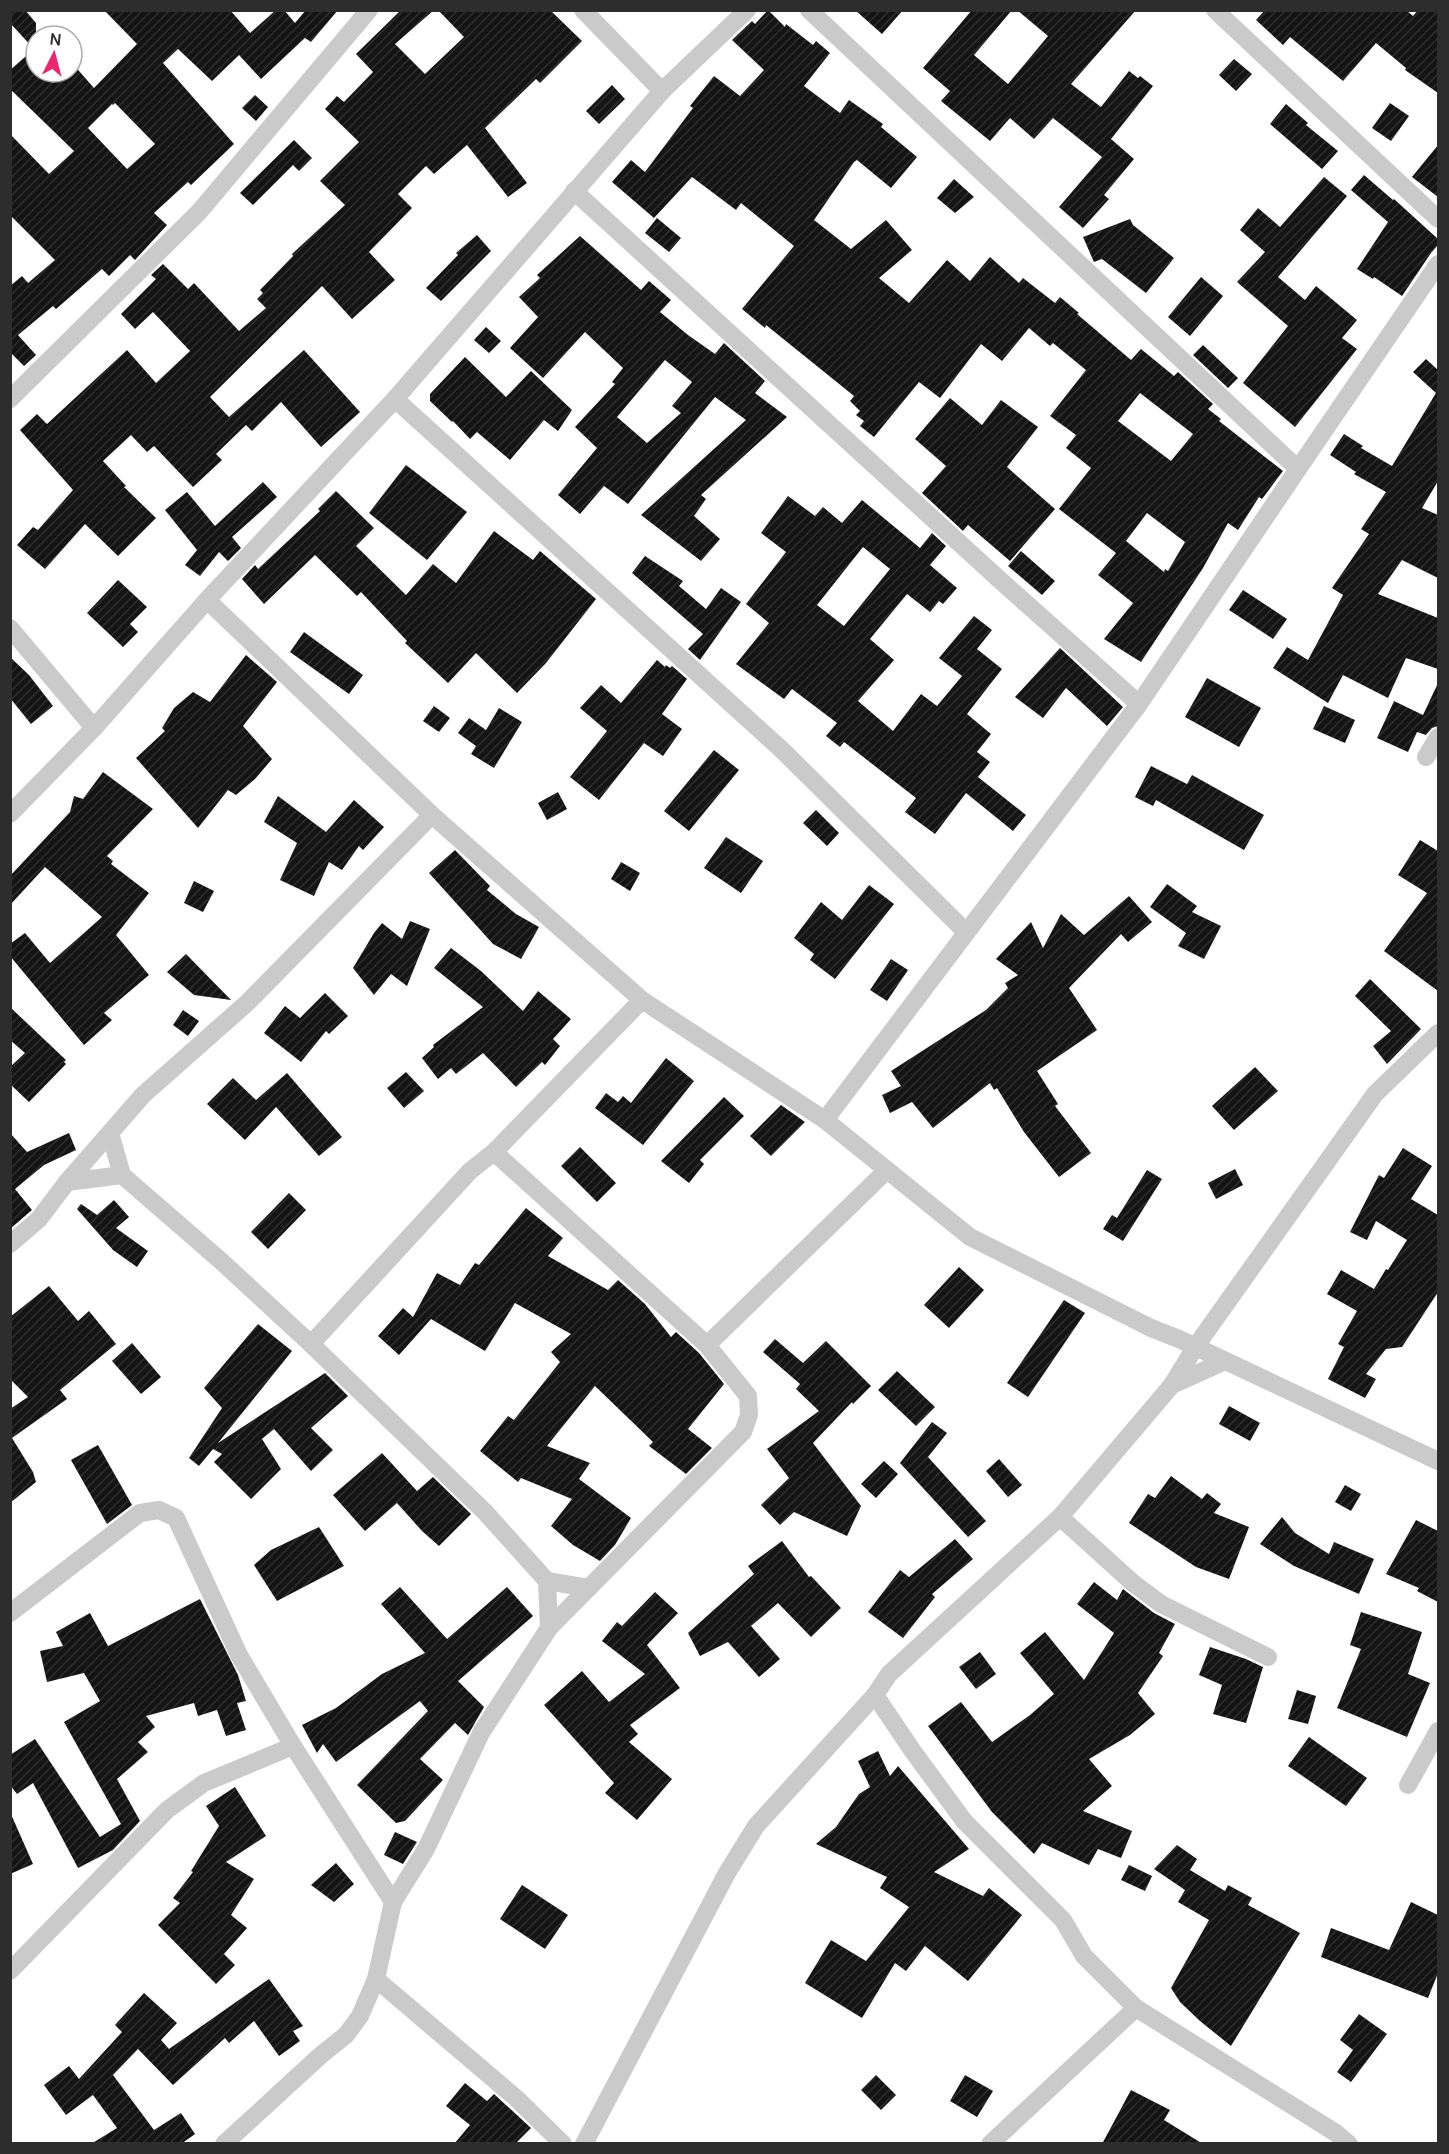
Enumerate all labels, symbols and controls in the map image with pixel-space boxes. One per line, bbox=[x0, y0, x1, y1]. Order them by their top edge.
north arrow bbox=[24, 24, 84, 84]
text: N bbox=[49, 28, 62, 51]

